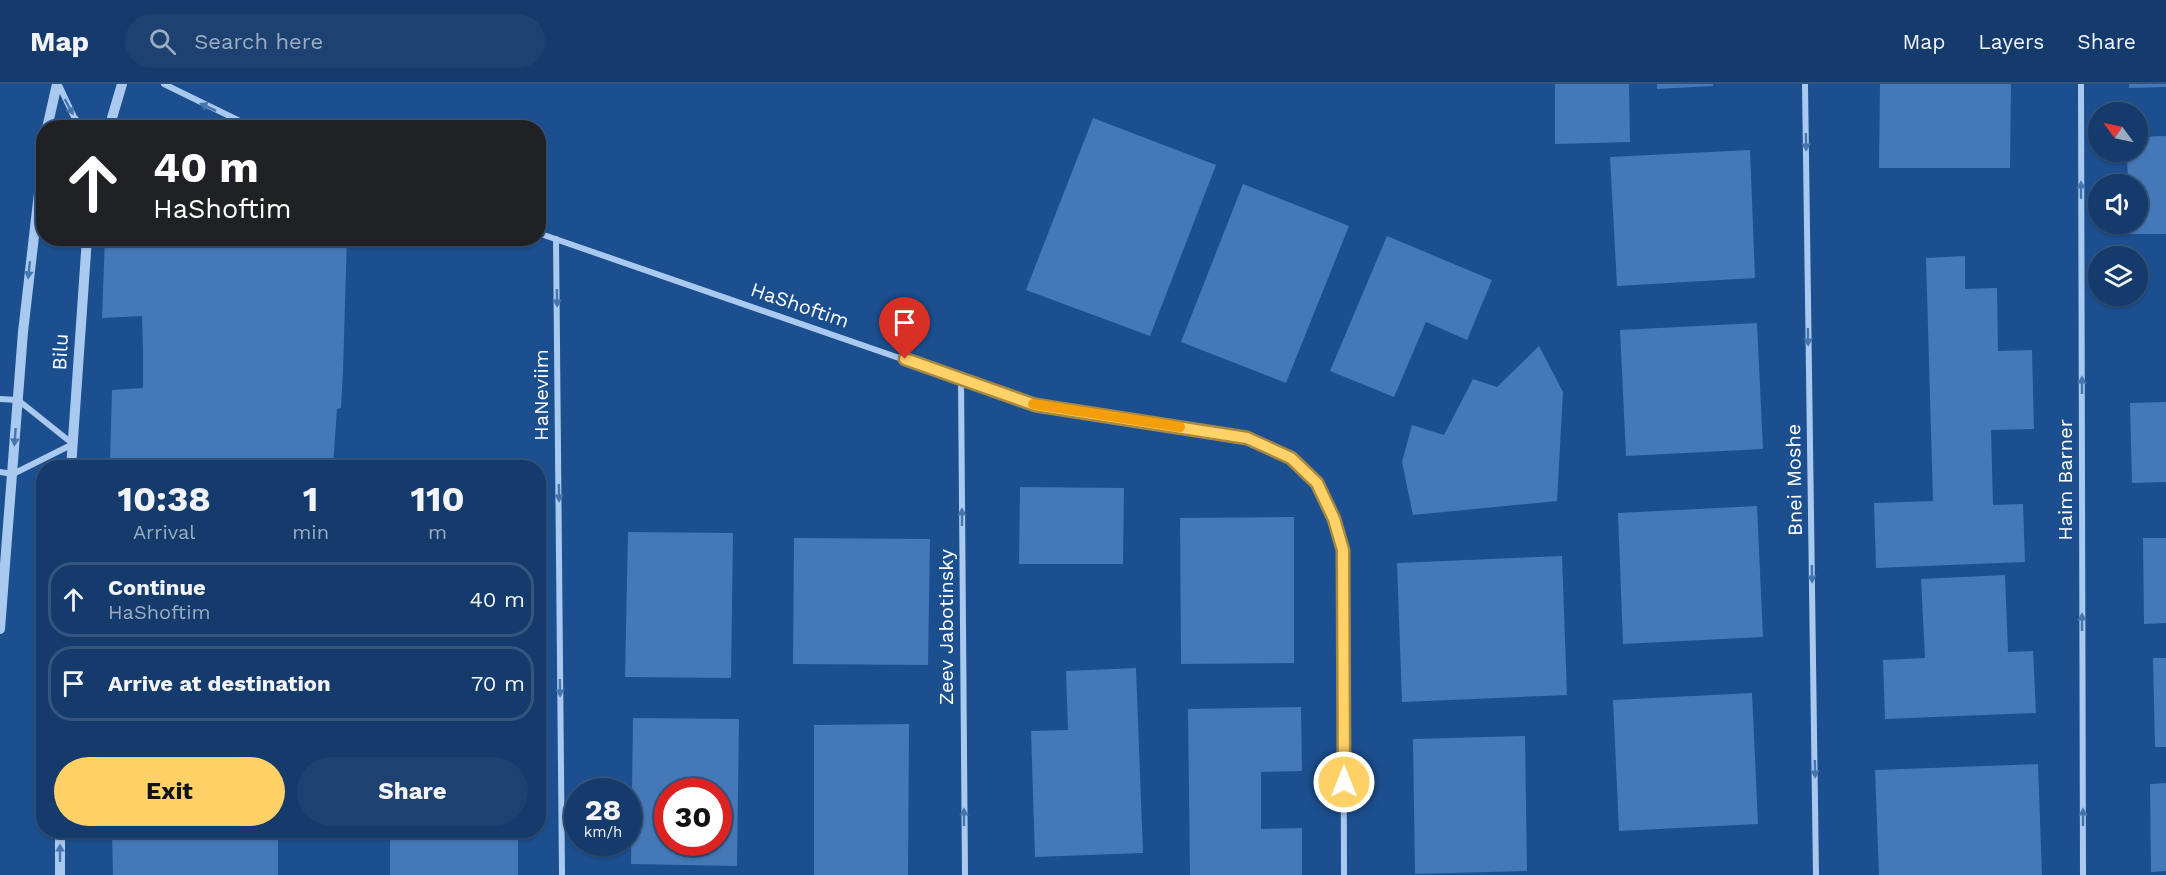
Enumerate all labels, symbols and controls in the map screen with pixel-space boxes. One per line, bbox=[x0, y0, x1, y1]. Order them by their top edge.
search box bbox=[125, 14, 545, 68]
text: Map bbox=[30, 25, 89, 58]
icon: search bbox=[146, 25, 179, 58]
text: Search here bbox=[194, 29, 323, 54]
text: Map bbox=[1902, 29, 1945, 54]
text: Layers bbox=[1978, 29, 2044, 54]
text: Share bbox=[2077, 29, 2136, 54]
one-way arrow bbox=[64, 99, 74, 116]
one-way arrow bbox=[200, 102, 217, 111]
north arrow bbox=[2088, 102, 2148, 162]
map controls bbox=[2088, 102, 2148, 306]
one-way arrow bbox=[1801, 133, 1811, 152]
text: 40 m bbox=[153, 143, 259, 192]
icon: ahead bbox=[54, 144, 132, 222]
button: sound bbox=[2088, 174, 2148, 234]
one-way arrow bbox=[2076, 180, 2086, 199]
text: HaShoftim bbox=[153, 193, 291, 225]
button: layers bbox=[2088, 246, 2148, 306]
one-way arrow bbox=[24, 260, 34, 279]
street label: HaShoftim bbox=[748, 277, 852, 333]
one-way arrow bbox=[552, 288, 561, 307]
pin bbox=[879, 297, 930, 359]
icon: arrive bbox=[888, 306, 921, 339]
one-way arrow bbox=[1804, 328, 1813, 347]
street label: Bilu bbox=[47, 333, 73, 371]
street label: HaNeviim bbox=[529, 349, 553, 441]
one-way arrow bbox=[2077, 375, 2087, 394]
street label: Haim Barner bbox=[2053, 419, 2077, 541]
street label: Bnei Moshe bbox=[1781, 424, 1807, 536]
one-way arrow bbox=[11, 427, 20, 446]
text: 10:38 bbox=[117, 478, 211, 520]
text: 1 bbox=[303, 478, 318, 520]
text: 110 bbox=[410, 478, 465, 520]
one-way arrow bbox=[554, 483, 563, 502]
one-way arrow bbox=[957, 507, 967, 526]
text: Arrival bbox=[133, 520, 195, 544]
text: min bbox=[292, 520, 329, 544]
text: m bbox=[428, 520, 447, 544]
street label: Zeev Jabotinsky bbox=[934, 548, 958, 705]
one-way arrow bbox=[1807, 565, 1817, 584]
text: Continue bbox=[108, 575, 206, 600]
icon: ahead bbox=[57, 583, 90, 616]
text: 40 m bbox=[469, 587, 525, 612]
text: HaShoftim bbox=[108, 600, 211, 624]
one-way arrow bbox=[2077, 612, 2087, 631]
icon: arrive bbox=[57, 667, 90, 700]
text: Arrive at destination bbox=[108, 671, 331, 696]
text: 70 m bbox=[471, 671, 525, 696]
one-way arrow bbox=[556, 678, 565, 697]
position arrow bbox=[1312, 750, 1376, 814]
button: Exit bbox=[54, 757, 285, 826]
button: Share bbox=[297, 757, 528, 826]
one-way arrow bbox=[1810, 760, 1819, 779]
speed limit sign: 30 bbox=[654, 778, 732, 856]
text: 28 bbox=[585, 792, 621, 827]
one-way arrow bbox=[959, 807, 969, 826]
one-way arrow bbox=[2078, 807, 2088, 826]
text: km/h bbox=[584, 823, 622, 841]
one-way arrow bbox=[55, 843, 65, 862]

